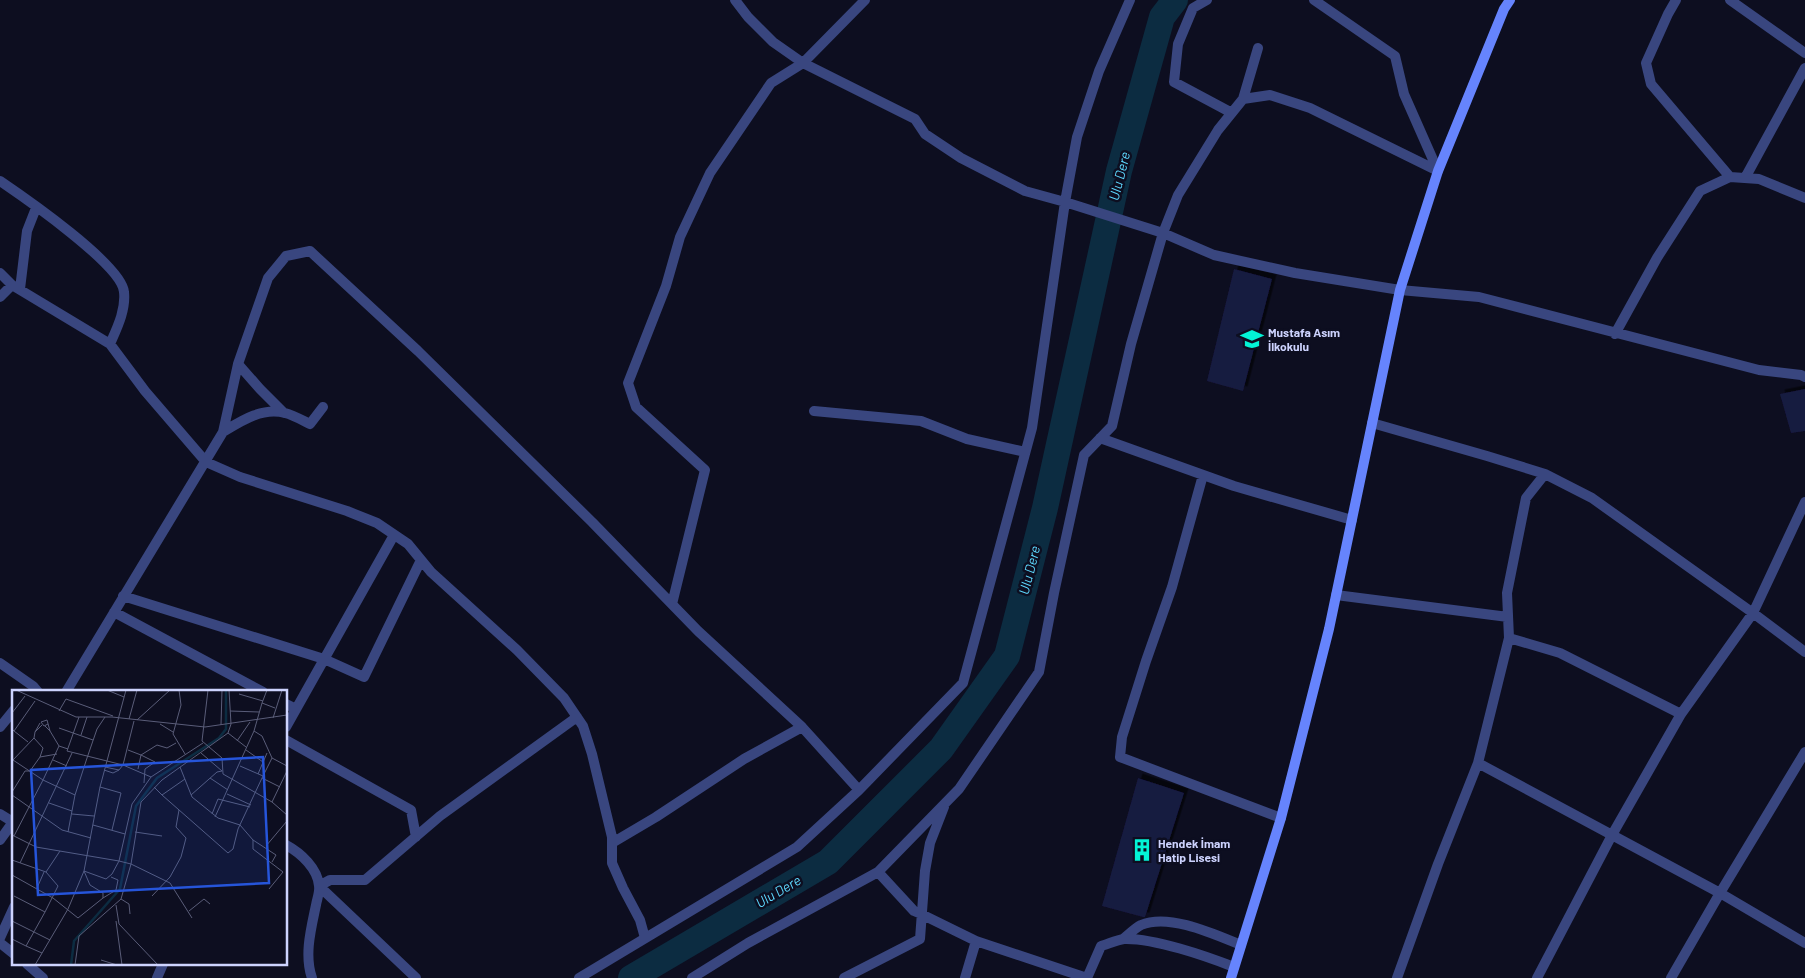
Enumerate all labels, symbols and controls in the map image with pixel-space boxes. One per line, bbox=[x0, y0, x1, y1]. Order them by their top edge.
water label: Ulu Dere bbox=[1105, 150, 1133, 202]
place label: Mustafa Asım İlkokulu bbox=[1268, 325, 1340, 353]
school or university icon: Mustafa Asım İlkokulu bbox=[1239, 326, 1265, 352]
water label: Ulu Dere bbox=[1015, 544, 1043, 596]
inset map bbox=[12, 690, 288, 966]
place label: Hendek İmam Hatip Lisesi bbox=[1158, 836, 1230, 864]
building icon: Hendek İmam Hatip Lisesi bbox=[1129, 837, 1155, 863]
water label: Ulu Dere bbox=[752, 871, 804, 911]

